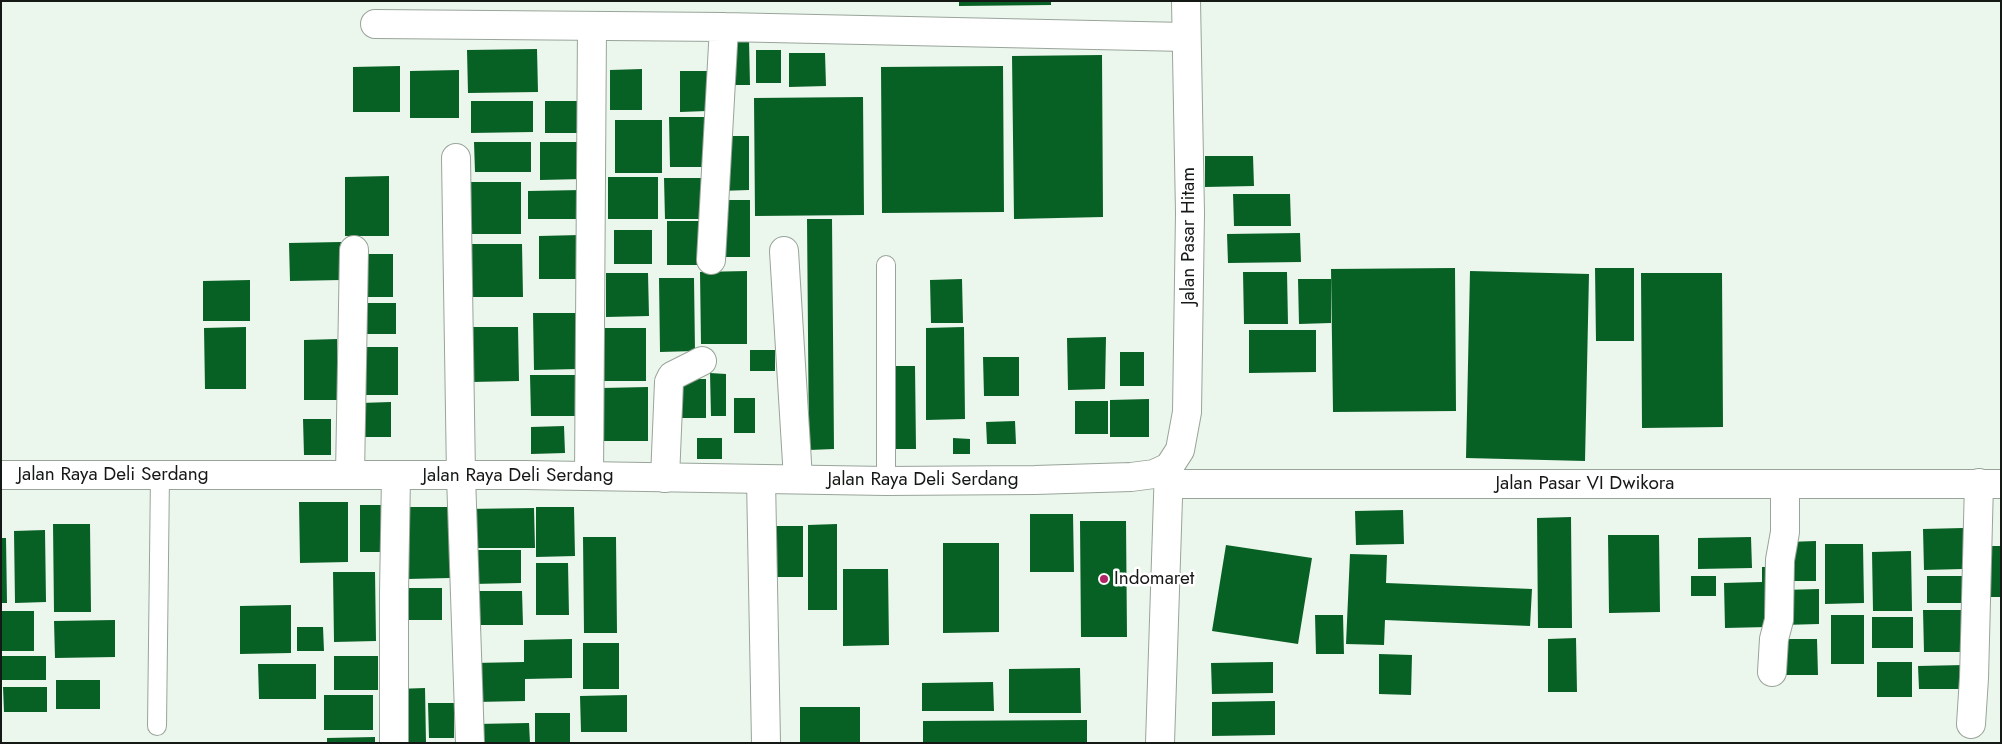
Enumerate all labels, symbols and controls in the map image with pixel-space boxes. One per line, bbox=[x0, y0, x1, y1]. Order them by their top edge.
street label: Jalan Pasar Hitam bbox=[1178, 167, 1200, 305]
street label: Jalan Raya Deli Serdang bbox=[18, 464, 208, 486]
street label: Jalan Raya Deli Serdang bbox=[423, 465, 613, 487]
street label: Jalan Raya Deli Serdang bbox=[828, 469, 1018, 491]
street label: Jalan Pasar VI Dwikora bbox=[1496, 473, 1674, 495]
place label: Indomaret bbox=[1114, 568, 1194, 590]
marker: Indomaret bbox=[1098, 573, 1110, 585]

